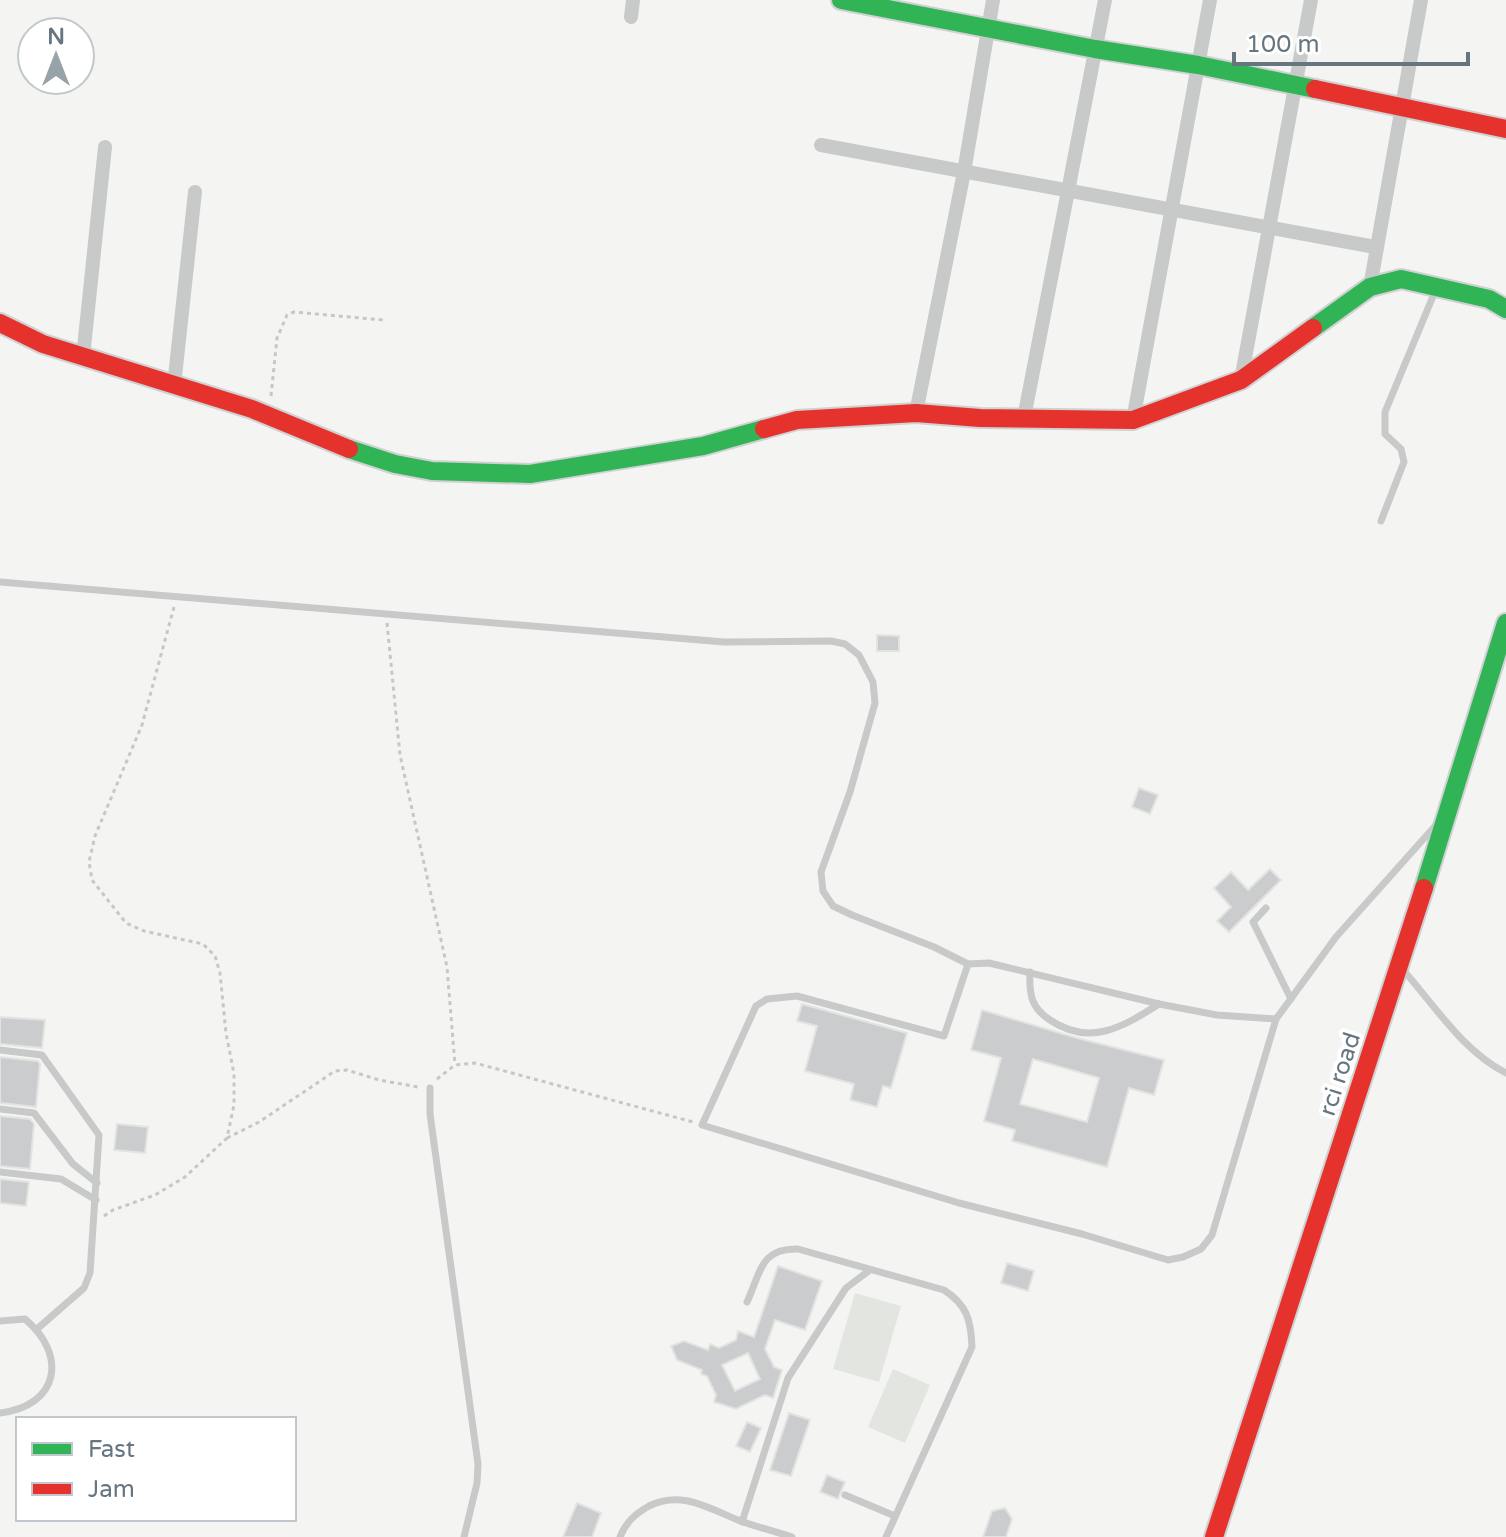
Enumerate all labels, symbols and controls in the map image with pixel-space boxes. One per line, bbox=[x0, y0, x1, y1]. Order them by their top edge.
north arrow bbox=[16, 16, 96, 96]
scale bar bbox=[1234, 16, 1468, 66]
text: N bbox=[47, 24, 65, 50]
text: 100 m bbox=[1246, 30, 1320, 59]
street label: rci road bbox=[1313, 1029, 1367, 1119]
legend bbox=[16, 1417, 296, 1521]
text: Fast bbox=[88, 1435, 135, 1464]
text: Jam bbox=[88, 1475, 135, 1504]

